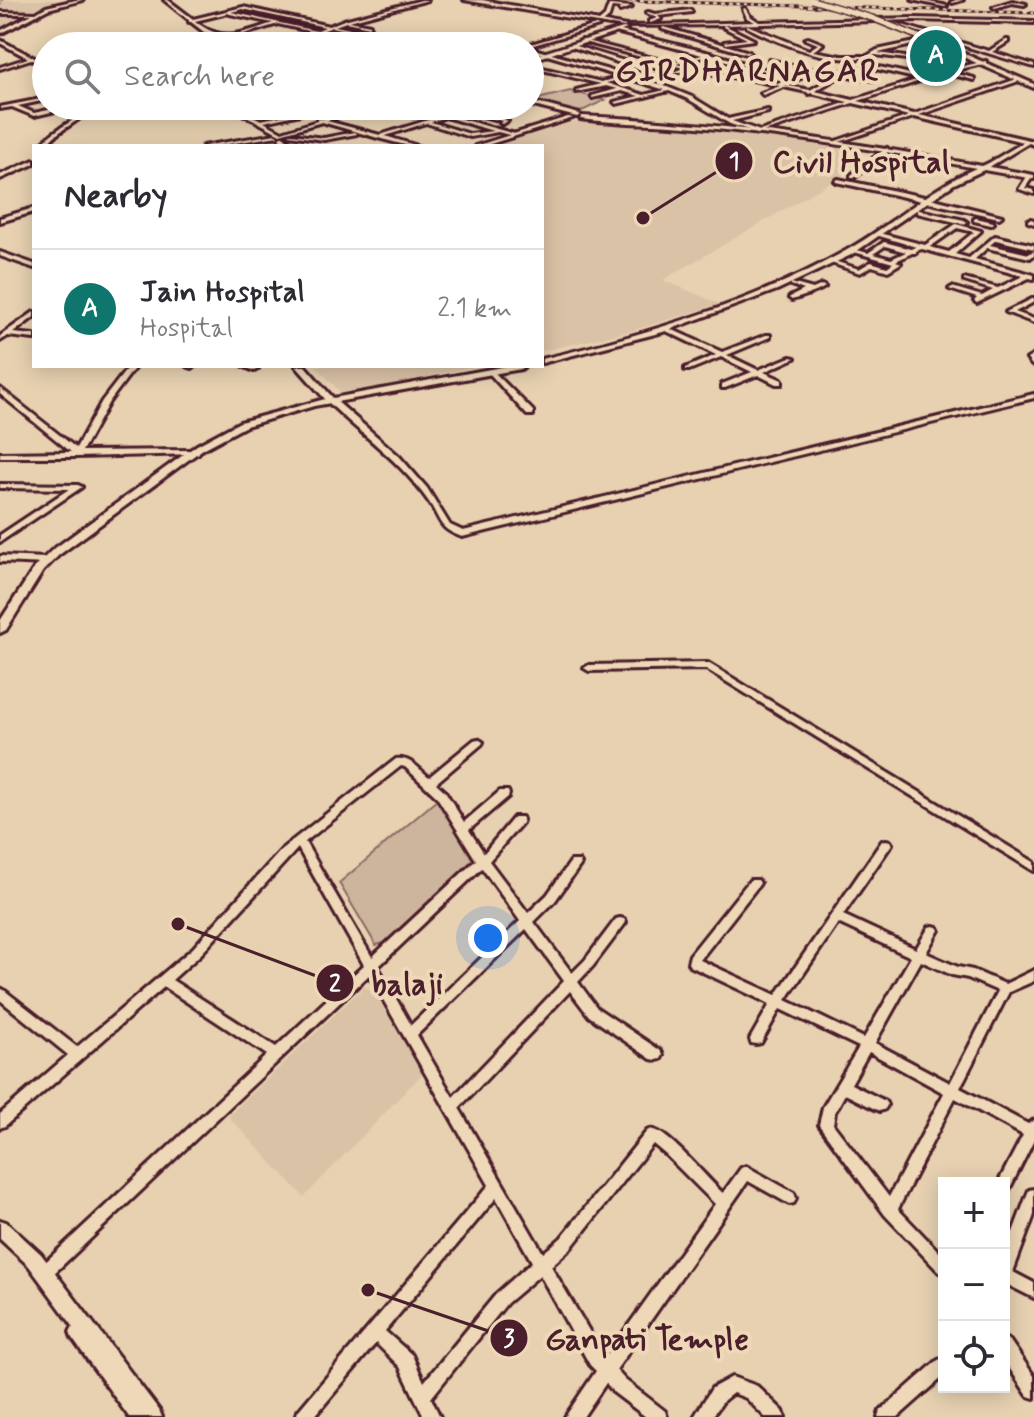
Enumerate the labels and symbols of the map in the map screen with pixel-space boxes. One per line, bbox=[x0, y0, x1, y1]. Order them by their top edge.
pin: A bbox=[910, 26, 962, 86]
district label: GIRDHARNAGAR bbox=[615, 51, 881, 93]
callout: Civil Hospital bbox=[714, 133, 968, 189]
text: Civil Hospital bbox=[772, 142, 950, 184]
text: 1 bbox=[729, 147, 739, 178]
your location bbox=[468, 918, 508, 958]
callout: balaji bbox=[315, 955, 459, 1011]
text: balaji bbox=[371, 964, 443, 1007]
text: 2 bbox=[329, 969, 341, 1000]
callout: Ganpati Temple bbox=[489, 1310, 765, 1366]
text: Ganpati Temple bbox=[545, 1319, 749, 1361]
text: 3 bbox=[504, 1324, 515, 1355]

